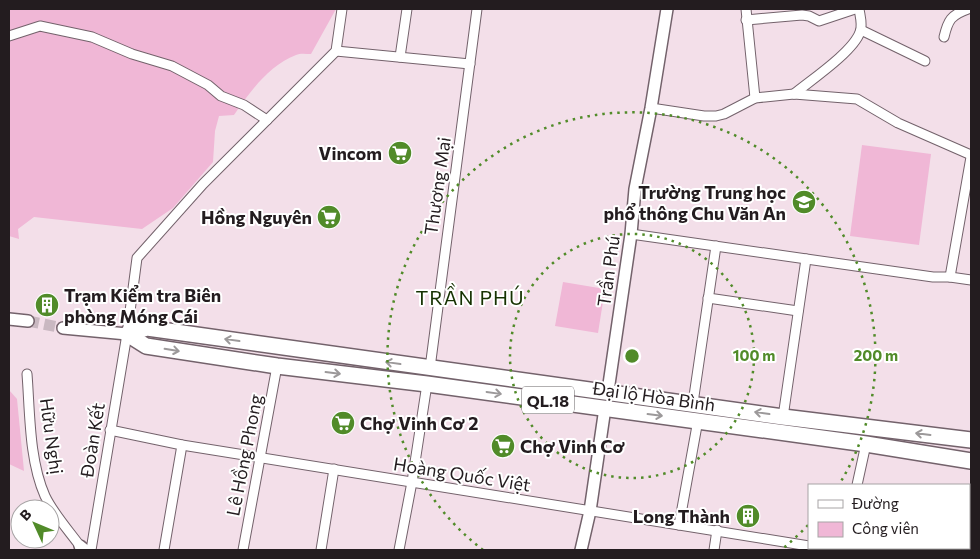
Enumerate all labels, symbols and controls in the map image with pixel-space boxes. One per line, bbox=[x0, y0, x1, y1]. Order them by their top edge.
street label: Thương Mại bbox=[419, 135, 455, 237]
supermarket icon: Vincom bbox=[387, 140, 413, 166]
place label: Vincom bbox=[319, 142, 382, 164]
place label: Trường Trung học phổ thông Chu Văn An bbox=[603, 181, 786, 224]
school or university icon: Trường Trung học phổ thông Chu Văn An bbox=[791, 189, 817, 215]
supermarket icon: Hồng Nguyên bbox=[316, 204, 342, 230]
place label: Hồng Nguyên bbox=[201, 206, 312, 228]
street label: Trần Phú bbox=[592, 234, 624, 308]
district label: TRẦN PHÚ bbox=[415, 283, 525, 309]
place label: Trạm Kiểm tra Biên phòng Móng Cái bbox=[64, 284, 221, 327]
building icon: Trạm Kiểm tra Biên phòng Móng Cái bbox=[34, 292, 60, 318]
one-way arrow bbox=[224, 335, 240, 345]
one-way arrow bbox=[164, 345, 180, 355]
text: 100 m bbox=[733, 346, 775, 364]
text: 200 m bbox=[854, 346, 898, 364]
centre of rings bbox=[623, 347, 641, 365]
one-way arrow bbox=[385, 357, 401, 367]
one-way arrow bbox=[325, 368, 341, 378]
street label: Đại lộ Hòa Bình bbox=[590, 376, 717, 415]
road number: QL.18 bbox=[522, 386, 574, 414]
one-way arrow bbox=[486, 388, 502, 398]
street label: Lê Hồng Phong bbox=[221, 392, 267, 518]
street label: Hữu Nghị bbox=[36, 396, 68, 476]
street label: Đoàn Kết bbox=[75, 401, 109, 480]
one-way arrow bbox=[754, 408, 770, 418]
supermarket icon: Chợ Vinh Cơ 2 bbox=[330, 410, 356, 436]
one-way arrow bbox=[647, 410, 663, 420]
place label: Chợ Vinh Cơ 2 bbox=[360, 412, 478, 434]
one-way arrow bbox=[915, 429, 931, 439]
supermarket icon: Chợ Vinh Cơ bbox=[490, 433, 516, 459]
place label: Chợ Vinh Cơ bbox=[520, 435, 626, 457]
street label: Hoàng Quốc Việt bbox=[392, 452, 532, 496]
legend bbox=[808, 484, 970, 549]
text: Đường bbox=[851, 494, 899, 512]
north arrow bbox=[10, 499, 60, 549]
building icon: Long Thành bbox=[735, 503, 761, 529]
text: B bbox=[16, 505, 35, 524]
place label: Long Thành bbox=[633, 505, 730, 527]
text: Công viên bbox=[852, 519, 919, 537]

